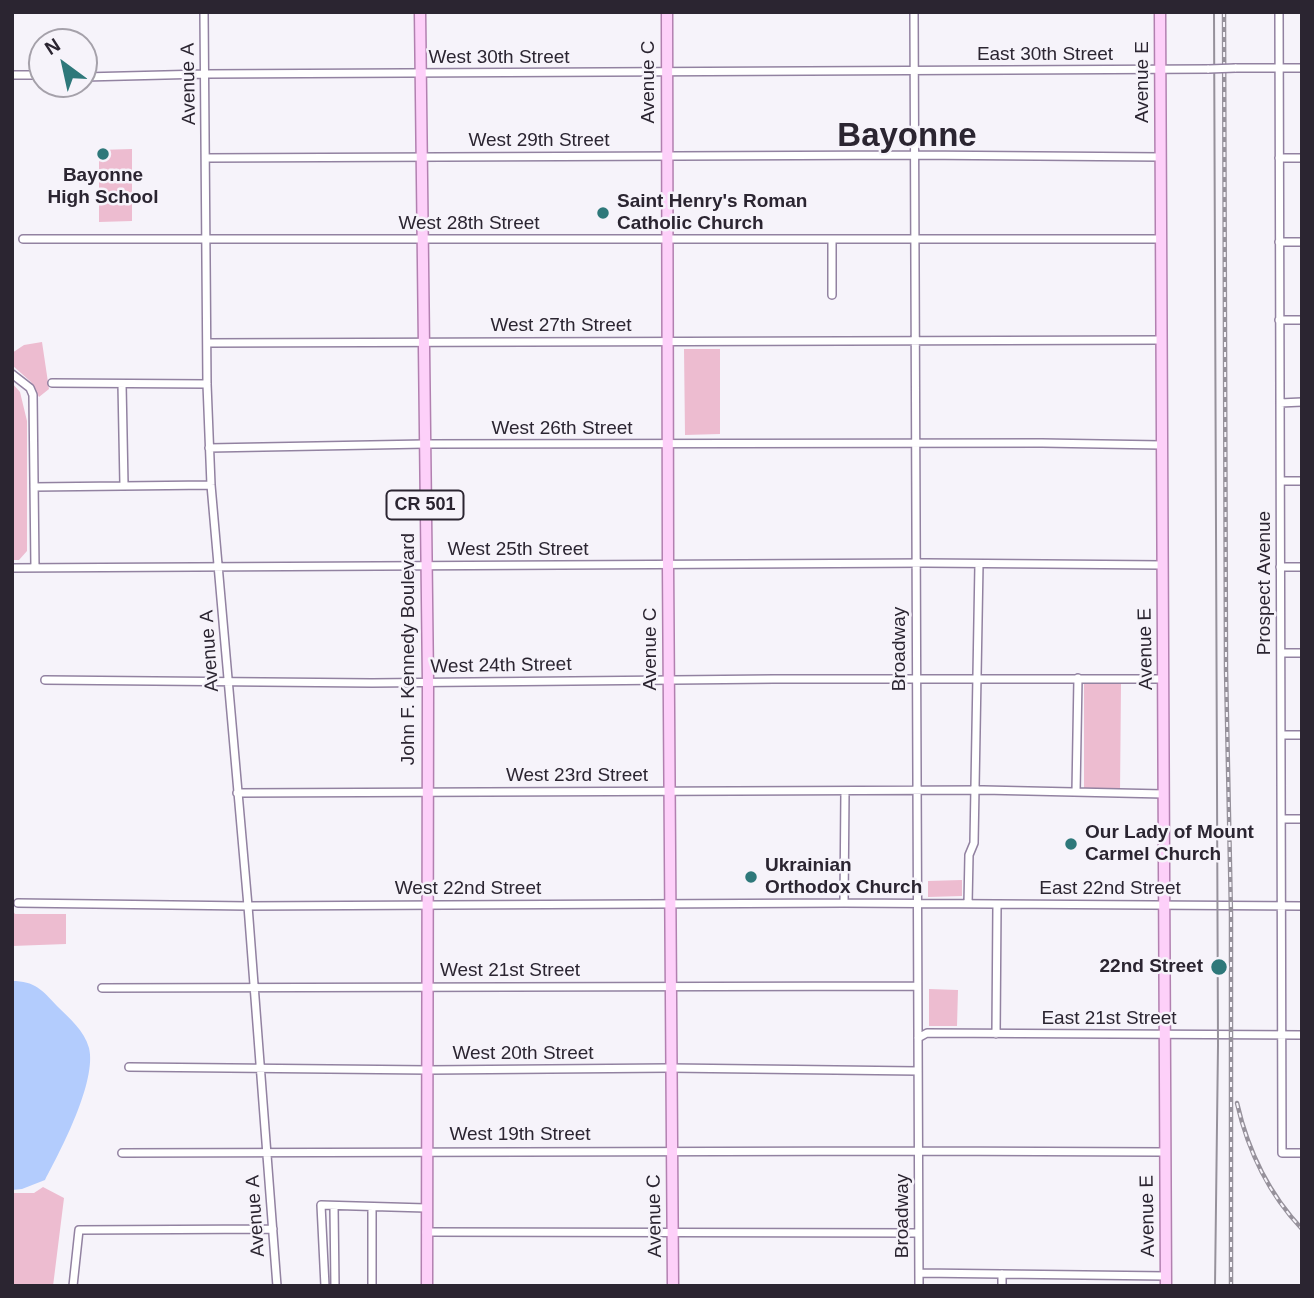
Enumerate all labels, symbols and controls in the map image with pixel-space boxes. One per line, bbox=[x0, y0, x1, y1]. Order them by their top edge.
north arrow bbox=[28, 28, 98, 98]
text: N bbox=[41, 34, 64, 59]
street label: Avenue C bbox=[638, 40, 660, 124]
street label: Avenue E bbox=[1132, 41, 1154, 123]
street label: Avenue A bbox=[177, 43, 201, 125]
street label: East 30th Street bbox=[977, 44, 1113, 66]
street label: West 30th Street bbox=[428, 47, 570, 69]
district label: Bayonne bbox=[837, 117, 977, 157]
street label: West 29th Street bbox=[468, 130, 610, 152]
marker: Bayonne High School bbox=[95, 146, 111, 162]
place label: Bayonne High School bbox=[48, 165, 158, 209]
place label: Saint Henry's Roman Catholic Church bbox=[617, 191, 807, 235]
marker: Saint Henry's Roman Catholic Church bbox=[595, 205, 611, 221]
street label: West 28th Street bbox=[398, 213, 540, 235]
street label: West 27th Street bbox=[490, 315, 632, 337]
street label: West 26th Street bbox=[491, 418, 633, 440]
road number: CR 501 bbox=[386, 490, 464, 520]
street label: Prospect Avenue bbox=[1254, 511, 1276, 655]
street label: John F. Kennedy Boulevard bbox=[398, 533, 420, 765]
street label: West 25th Street bbox=[447, 539, 589, 561]
street label: Avenue C bbox=[640, 607, 662, 691]
street label: Broadway bbox=[889, 607, 911, 691]
street label: Avenue E bbox=[1134, 608, 1158, 690]
street label: Avenue A bbox=[196, 609, 224, 693]
street label: West 24th Street bbox=[430, 653, 572, 679]
street label: West 23rd Street bbox=[506, 765, 648, 787]
place label: Our Lady of Mount Carmel Church bbox=[1085, 822, 1254, 866]
marker: Our Lady of Mount Carmel Church bbox=[1063, 836, 1079, 852]
place label: Ukrainian Orthodox Church bbox=[765, 855, 922, 899]
marker: Ukrainian Orthodox Church bbox=[743, 869, 759, 885]
street label: West 22nd Street bbox=[395, 878, 541, 900]
street label: East 22nd Street bbox=[1039, 878, 1181, 900]
place label: 22nd Street bbox=[1100, 956, 1203, 978]
marker: 22nd Street bbox=[1209, 957, 1229, 977]
street label: West 21st Street bbox=[440, 960, 580, 982]
street label: East 21st Street bbox=[1041, 1008, 1177, 1030]
street label: West 20th Street bbox=[452, 1043, 594, 1065]
street label: West 19th Street bbox=[449, 1124, 591, 1146]
street label: Avenue A bbox=[242, 1174, 270, 1258]
street label: Avenue C bbox=[643, 1174, 667, 1258]
street label: Broadway bbox=[892, 1174, 914, 1258]
street label: Avenue E bbox=[1136, 1175, 1160, 1257]

